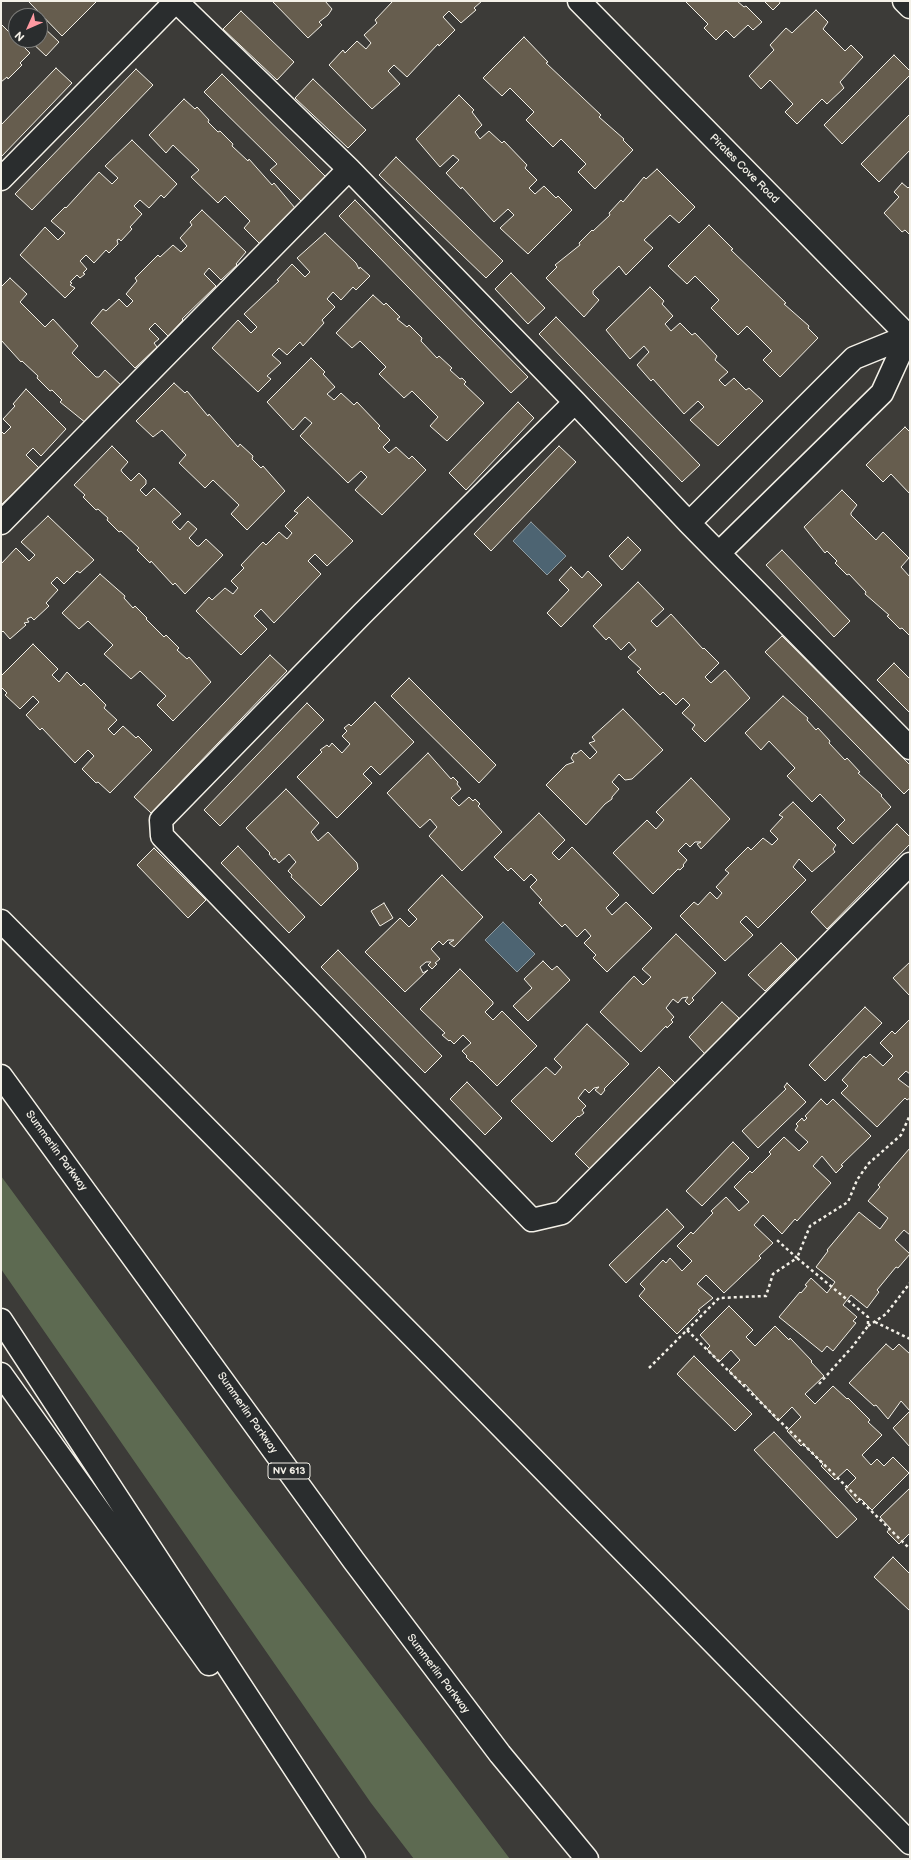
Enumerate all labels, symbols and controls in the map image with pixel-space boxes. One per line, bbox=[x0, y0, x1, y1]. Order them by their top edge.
north arrow bbox=[8, 8, 48, 48]
text: N bbox=[12, 29, 27, 44]
street label: Pirates Cove Road bbox=[707, 132, 781, 206]
street label: Summerlin Parkway bbox=[22, 1108, 90, 1194]
street label: Summerlin Parkway bbox=[214, 1370, 280, 1456]
road number: NV 613 bbox=[268, 1463, 310, 1479]
street label: Summerlin Parkway bbox=[404, 1632, 472, 1716]

